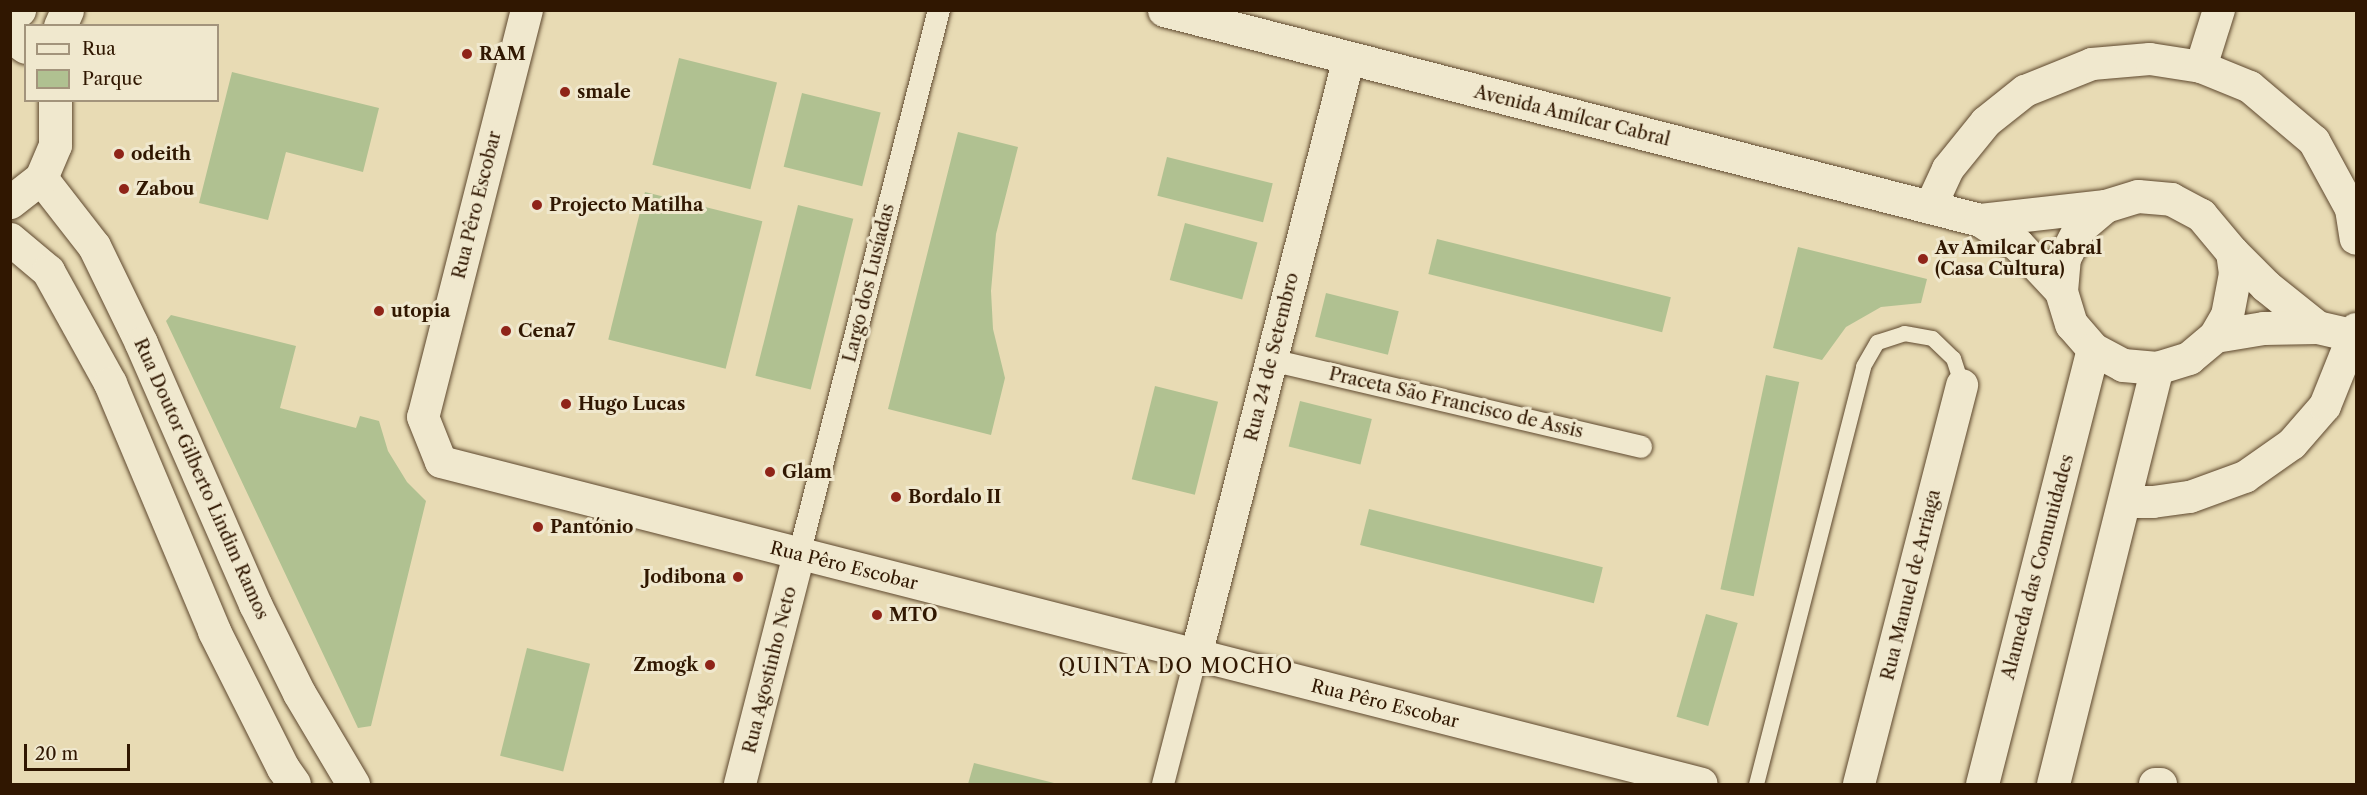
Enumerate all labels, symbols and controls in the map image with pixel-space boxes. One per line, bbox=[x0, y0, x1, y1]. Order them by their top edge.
legend bbox=[24, 24, 219, 102]
text: Rua bbox=[82, 38, 116, 60]
place label: RAM bbox=[479, 43, 526, 65]
marker: RAM bbox=[460, 47, 474, 61]
text: Parque bbox=[82, 68, 143, 90]
place label: smale bbox=[577, 81, 631, 103]
street label: Avenida Amílcar Cabral bbox=[1471, 81, 1673, 151]
marker: smale bbox=[558, 85, 572, 99]
street label: Rua Pêro Escobar bbox=[448, 129, 506, 281]
place label: odeith bbox=[131, 143, 191, 165]
marker: odeith bbox=[112, 147, 126, 161]
place label: Zabou bbox=[136, 178, 195, 200]
marker: Zabou bbox=[117, 182, 131, 196]
place label: Projecto Matilha bbox=[549, 194, 703, 216]
marker: Projecto Matilha bbox=[530, 198, 544, 212]
street label: Largo dos Lusíadas bbox=[839, 201, 899, 365]
place label: Av Amilcar Cabral (Casa Cultura) bbox=[1935, 238, 2103, 280]
marker: Av Amilcar Cabral (Casa Cultura) bbox=[1916, 252, 1930, 266]
street label: Rua 24 de Setembro bbox=[1241, 270, 1303, 444]
place label: utopia bbox=[391, 300, 450, 322]
marker: utopia bbox=[372, 304, 386, 318]
place label: Cena7 bbox=[518, 320, 575, 342]
marker: Cena7 bbox=[499, 324, 513, 338]
street label: Rua Doutor Gilberto Lindim Ramos bbox=[129, 335, 273, 623]
street label: Praceta São Francisco de Assis bbox=[1326, 363, 1586, 443]
place label: Hugo Lucas bbox=[578, 393, 685, 415]
marker: Hugo Lucas bbox=[559, 397, 573, 411]
street label: Alameda das Comunidades bbox=[1998, 452, 2078, 682]
place label: Glam bbox=[782, 461, 832, 483]
marker: Glam bbox=[763, 465, 777, 479]
place label: Bordalo II bbox=[908, 486, 1001, 508]
street label: Rua Manuel de Arriaga bbox=[1877, 487, 1945, 683]
marker: Bordalo II bbox=[889, 490, 903, 504]
place label: Pantónio bbox=[550, 516, 634, 538]
marker: Pantónio bbox=[531, 520, 545, 534]
street label: Rua Pêro Escobar bbox=[768, 537, 920, 595]
place label: Jodibona bbox=[643, 566, 726, 588]
marker: Jodibona bbox=[731, 570, 745, 584]
street label: Rua Agostinho Neto bbox=[739, 584, 801, 756]
place label: MTO bbox=[889, 604, 937, 626]
marker: MTO bbox=[870, 608, 884, 622]
place label: Zmogk bbox=[633, 654, 698, 676]
district label: QUINTA DO MOCHO bbox=[1058, 654, 1294, 678]
marker: Zmogk bbox=[703, 658, 717, 672]
street label: Rua Pêro Escobar bbox=[1309, 675, 1461, 733]
scale bar bbox=[27, 732, 134, 770]
text: 20 m bbox=[35, 743, 78, 765]

